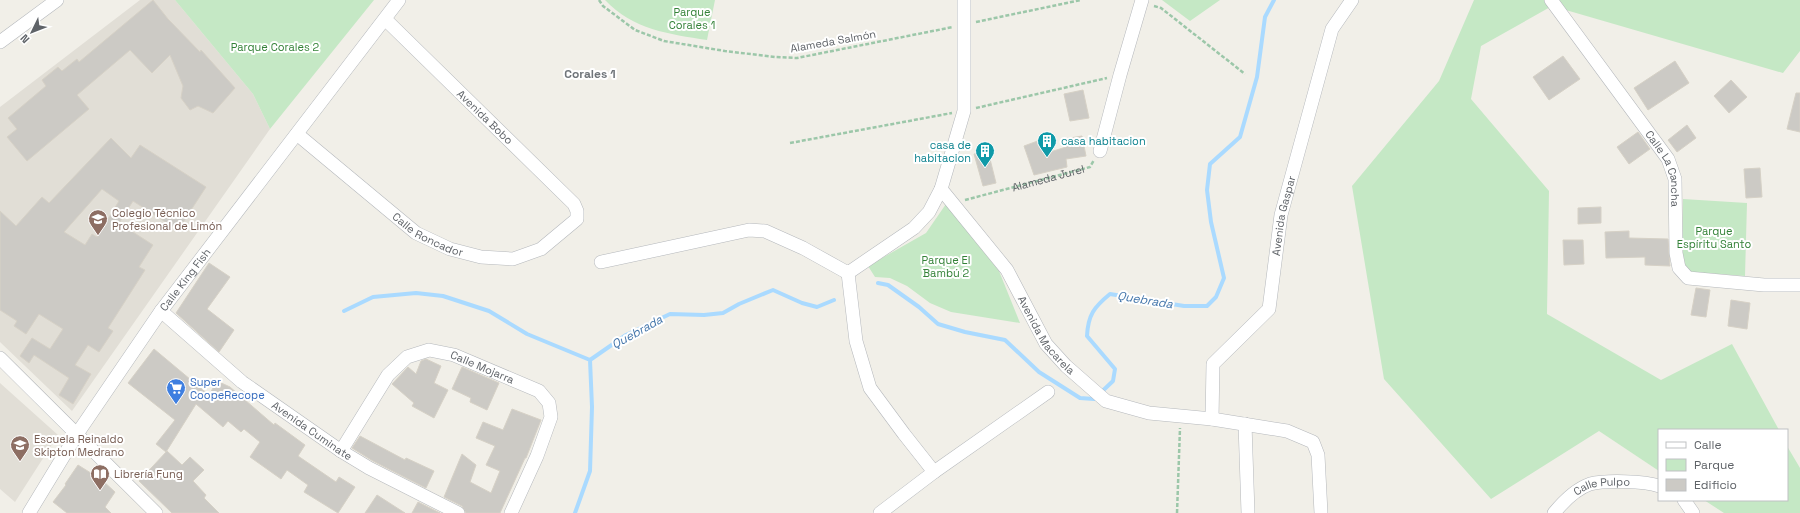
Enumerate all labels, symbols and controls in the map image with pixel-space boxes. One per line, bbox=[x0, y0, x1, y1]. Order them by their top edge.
park label: Parque Corales 1 bbox=[669, 5, 715, 32]
north arrow bbox=[12, 12, 52, 52]
street label: Alameda Salmón bbox=[789, 27, 877, 55]
text: N bbox=[17, 31, 32, 46]
park label: Parque Corales 2 bbox=[231, 40, 320, 54]
district label: Corales 1 bbox=[564, 66, 616, 82]
street label: Avenida Bobo bbox=[454, 87, 516, 147]
street label: Calle La Cancha bbox=[1642, 127, 1682, 208]
building icon: casa habitacion bbox=[1036, 130, 1058, 158]
place label: casa habitacion bbox=[1061, 134, 1146, 148]
place label: casa de habitacion bbox=[914, 138, 971, 165]
building icon: casa de habitacion bbox=[974, 140, 996, 168]
street label: Alameda Jurel bbox=[1010, 162, 1086, 194]
street label: Avenida Gaspar bbox=[1269, 174, 1298, 257]
place label: Colegio Técnico Profesional de Limón bbox=[112, 206, 222, 233]
school or university icon: Colegio Técnico Profesional de Limón bbox=[87, 208, 109, 236]
street label: Calle Roncador bbox=[390, 209, 465, 259]
park label: Parque Espíritu Santo bbox=[1677, 224, 1751, 251]
street label: Calle King Fish bbox=[157, 245, 214, 314]
park label: Parque El Bambú 2 bbox=[922, 253, 970, 280]
water label: Quebrada bbox=[1116, 288, 1174, 312]
street label: Avenida Macarela bbox=[1015, 293, 1078, 378]
water label: Quebrada bbox=[609, 311, 665, 353]
street label: Calle Mojarra bbox=[448, 347, 517, 387]
place label: Super CoopeRecope bbox=[190, 375, 265, 402]
supermarket icon: Super CoopeRecope bbox=[165, 377, 187, 405]
street label: Avenida Cuminate bbox=[269, 398, 355, 463]
legend bbox=[1658, 429, 1788, 501]
place label: Escuela Reinaldo Skipton Medrano bbox=[34, 432, 125, 459]
school or university icon: Escuela Reinaldo Skipton Medrano bbox=[9, 434, 31, 462]
text: Calle bbox=[1694, 437, 1722, 453]
text: Parque bbox=[1694, 457, 1734, 473]
library icon: Librería Fung bbox=[89, 463, 111, 491]
place label: Librería Fung bbox=[114, 467, 183, 481]
street label: Calle Pulpo bbox=[1571, 475, 1631, 498]
text: Edificio bbox=[1694, 477, 1737, 493]

